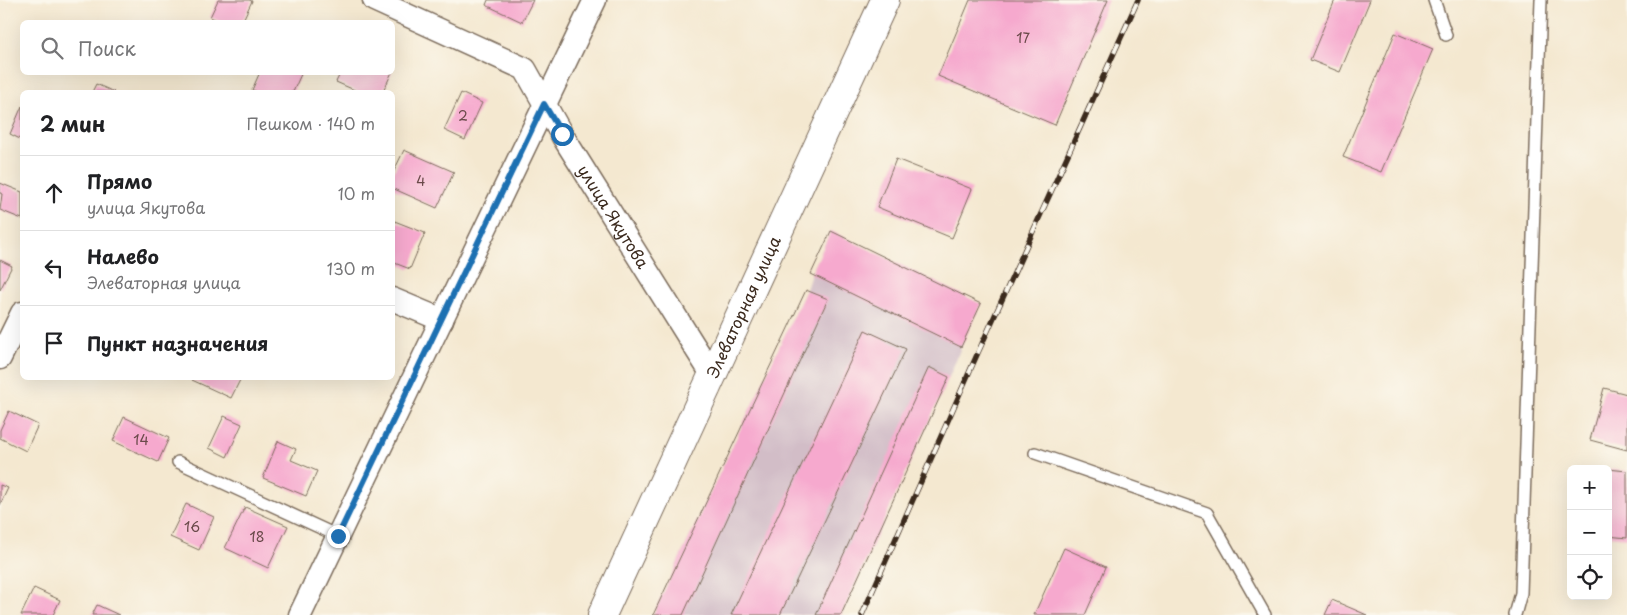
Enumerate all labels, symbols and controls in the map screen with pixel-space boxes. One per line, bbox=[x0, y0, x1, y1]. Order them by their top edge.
search box bbox=[20, 20, 395, 75]
house number: 17 bbox=[1016, 27, 1030, 48]
icon: search bbox=[38, 34, 66, 62]
text: Поиск bbox=[78, 34, 136, 62]
house number: 2 bbox=[458, 105, 468, 126]
text: 2 мин bbox=[40, 107, 105, 139]
text: Пешком · 140 m bbox=[247, 111, 375, 135]
route start bbox=[551, 123, 574, 146]
street label: улица Якутова bbox=[572, 160, 656, 273]
text: Прямо bbox=[87, 167, 152, 195]
house number: 4 bbox=[416, 170, 426, 191]
icon: ahead bbox=[40, 179, 68, 207]
text: 10 m bbox=[338, 181, 375, 205]
text: улица Якутова bbox=[87, 195, 205, 219]
street label: Элеваторная улица bbox=[700, 232, 786, 381]
text: Налево bbox=[87, 242, 159, 270]
icon: left bbox=[40, 254, 68, 282]
text: 130 m bbox=[327, 256, 375, 280]
text: Элеваторная улица bbox=[87, 270, 241, 294]
icon: arrive bbox=[40, 329, 68, 357]
text: Пункт назначения bbox=[87, 329, 268, 357]
house number: 14 bbox=[133, 429, 149, 450]
map controls bbox=[1567, 465, 1612, 600]
button: + bbox=[1567, 465, 1612, 510]
button: − bbox=[1567, 510, 1612, 555]
house number: 16 bbox=[184, 516, 200, 537]
route end bbox=[327, 525, 350, 548]
house number: 18 bbox=[249, 526, 265, 547]
button: locate bbox=[1567, 555, 1612, 600]

